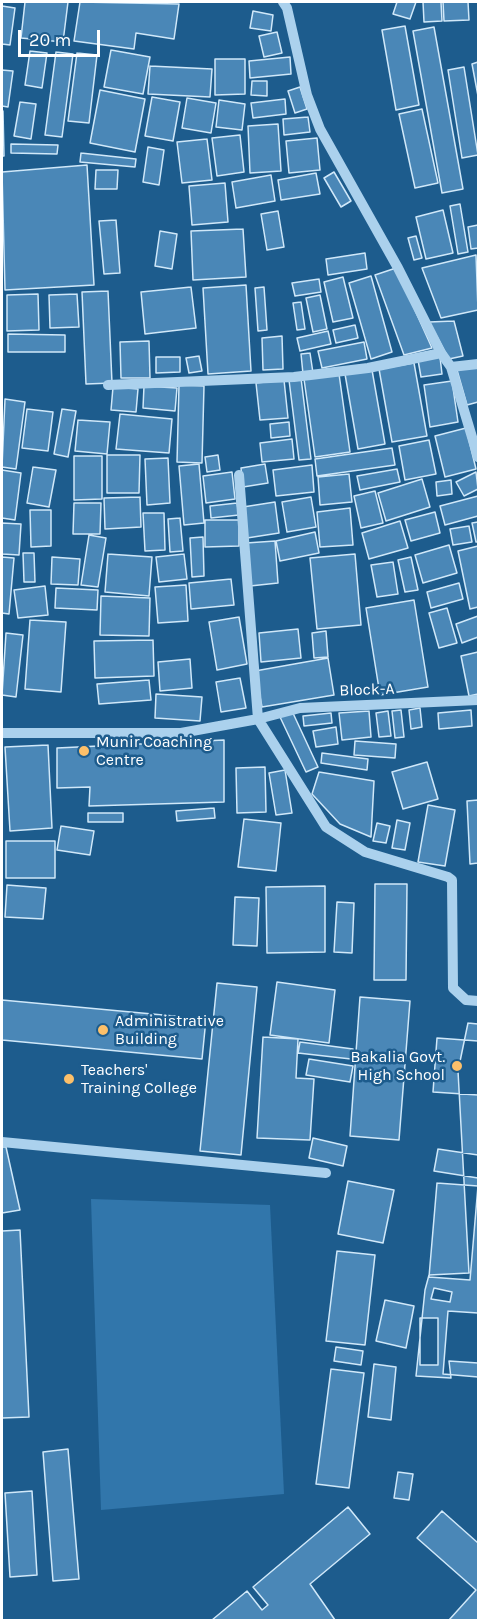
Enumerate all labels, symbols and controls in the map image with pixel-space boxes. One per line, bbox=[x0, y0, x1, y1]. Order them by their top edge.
scale bar bbox=[21, 18, 104, 56]
text: 20 m bbox=[29, 29, 71, 51]
street label: Block-A bbox=[339, 679, 395, 701]
place label: Munir Coaching Centre bbox=[96, 732, 212, 770]
marker: Munir Coaching Centre bbox=[77, 744, 91, 758]
place label: Administrative Building bbox=[115, 1011, 224, 1049]
marker: Administrative Building bbox=[96, 1023, 110, 1037]
place label: Bakalia Govt. High School bbox=[351, 1047, 445, 1085]
marker: Bakalia Govt. High School bbox=[450, 1059, 464, 1073]
place label: Teachers' Training College bbox=[81, 1060, 197, 1098]
marker: Teachers' Training College bbox=[62, 1072, 76, 1086]

